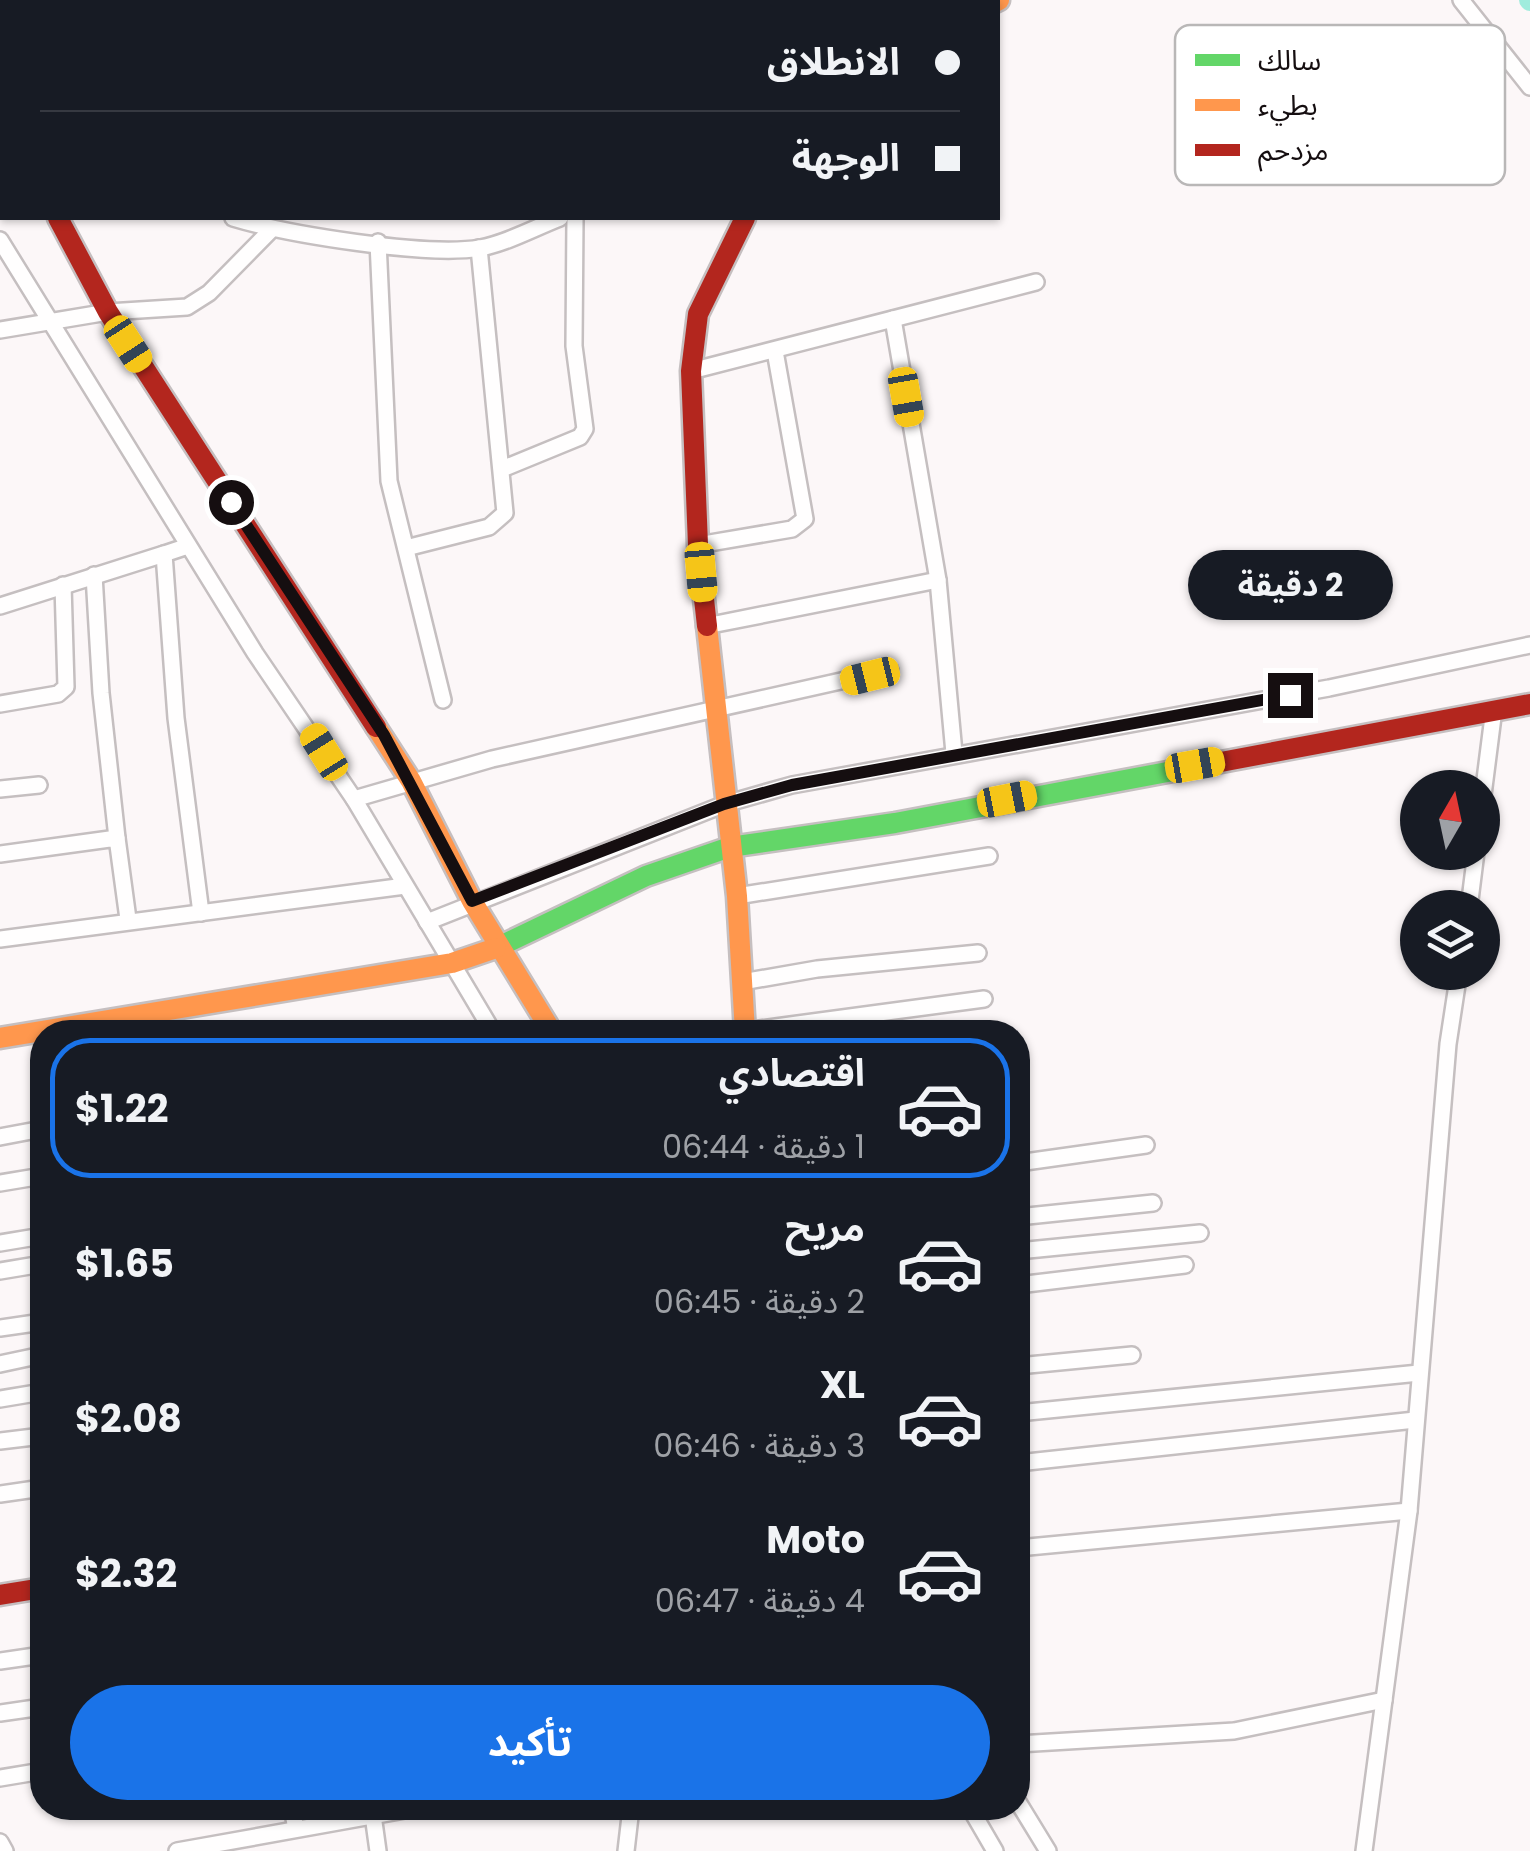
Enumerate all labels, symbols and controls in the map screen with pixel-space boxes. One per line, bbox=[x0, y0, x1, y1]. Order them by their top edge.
legend bbox=[1175, 25, 1505, 185]
text: الانطلاق bbox=[767, 35, 900, 88]
text: سالك bbox=[1258, 41, 1321, 80]
text: بطيء bbox=[1258, 86, 1318, 126]
text: الوجهة bbox=[792, 131, 900, 184]
text: مزدحم bbox=[1258, 131, 1329, 172]
car bbox=[99, 311, 157, 377]
car bbox=[886, 365, 926, 429]
route start bbox=[209, 480, 254, 525]
car bbox=[683, 541, 719, 603]
callout: 2 دقيقة bbox=[1188, 550, 1392, 620]
text: 2 دقيقة bbox=[1238, 562, 1343, 607]
car bbox=[837, 654, 903, 698]
route end bbox=[1268, 673, 1313, 718]
car bbox=[295, 719, 353, 785]
car bbox=[1163, 745, 1227, 785]
north arrow bbox=[1400, 770, 1500, 870]
map controls bbox=[1400, 770, 1500, 990]
car bbox=[975, 779, 1039, 819]
button: layers bbox=[1400, 890, 1500, 990]
text: اقتصادي bbox=[719, 1046, 865, 1099]
icon: car bbox=[895, 1063, 985, 1153]
text: $1.22 bbox=[75, 1082, 168, 1135]
text: 1 دقيقة · 06:44 bbox=[662, 1124, 865, 1169]
text: مريح bbox=[785, 1201, 865, 1254]
icon: car bbox=[895, 1218, 985, 1308]
text: $1.65 bbox=[75, 1237, 174, 1290]
text: 2 دقيقة · 06:45 bbox=[654, 1279, 865, 1324]
text: XL bbox=[820, 1358, 865, 1411]
icon: car bbox=[895, 1373, 985, 1463]
text: $2.08 bbox=[75, 1392, 182, 1445]
text: 3 دقيقة · 06:46 bbox=[653, 1423, 865, 1468]
text: Moto bbox=[766, 1513, 865, 1566]
icon: car bbox=[895, 1528, 985, 1618]
text: $2.32 bbox=[75, 1547, 177, 1600]
text: 4 دقيقة · 06:47 bbox=[655, 1578, 865, 1623]
button: تأكيد bbox=[70, 1685, 990, 1800]

